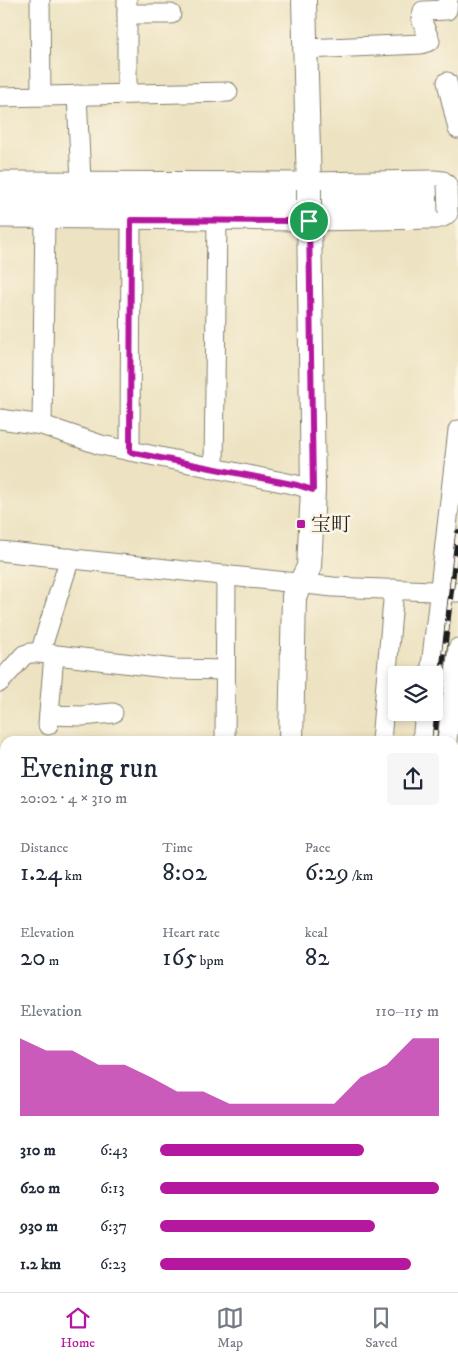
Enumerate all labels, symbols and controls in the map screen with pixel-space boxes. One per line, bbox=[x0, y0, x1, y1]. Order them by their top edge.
pin bbox=[288, 200, 330, 242]
icon: arrive bbox=[295, 207, 323, 235]
place label: 宝町 bbox=[311, 513, 351, 538]
marker: 宝町 bbox=[295, 518, 307, 530]
map controls bbox=[388, 666, 443, 721]
button: layers bbox=[388, 666, 443, 721]
text: Evening run bbox=[20, 751, 158, 786]
button: share bbox=[387, 753, 439, 805]
text: 20:02 · 4 × 310 m bbox=[20, 788, 127, 808]
text: Distance bbox=[20, 839, 68, 857]
text: Time bbox=[162, 839, 193, 857]
text: Pace bbox=[305, 839, 331, 857]
text: 1.24 bbox=[20, 857, 62, 888]
text: 8:02 bbox=[162, 857, 207, 888]
text: 6:29 bbox=[305, 857, 349, 888]
text: km bbox=[62, 867, 82, 885]
text: /km bbox=[349, 867, 373, 885]
text: Elevation bbox=[20, 924, 74, 942]
text: Heart rate bbox=[162, 924, 220, 942]
text: kcal bbox=[305, 924, 328, 942]
text: 20 bbox=[20, 942, 46, 973]
text: 165 bbox=[162, 942, 197, 973]
text: 82 bbox=[305, 942, 329, 973]
text: m bbox=[46, 952, 59, 970]
text: bpm bbox=[197, 952, 224, 970]
text: Elevation bbox=[20, 1001, 82, 1021]
text: 110–115 m bbox=[375, 1001, 439, 1021]
text: 310 m bbox=[20, 1140, 56, 1160]
text: 6:43 bbox=[100, 1140, 128, 1160]
text: 620 m bbox=[20, 1178, 60, 1198]
text: 6:13 bbox=[100, 1178, 124, 1198]
text: 930 m bbox=[20, 1216, 58, 1236]
text: 6:37 bbox=[100, 1216, 127, 1236]
text: 1.2 km bbox=[20, 1254, 61, 1274]
text: 6:23 bbox=[100, 1254, 126, 1274]
tab: Home bbox=[61, 1304, 95, 1352]
tab: Map bbox=[216, 1304, 244, 1352]
tab: Saved bbox=[365, 1304, 397, 1352]

